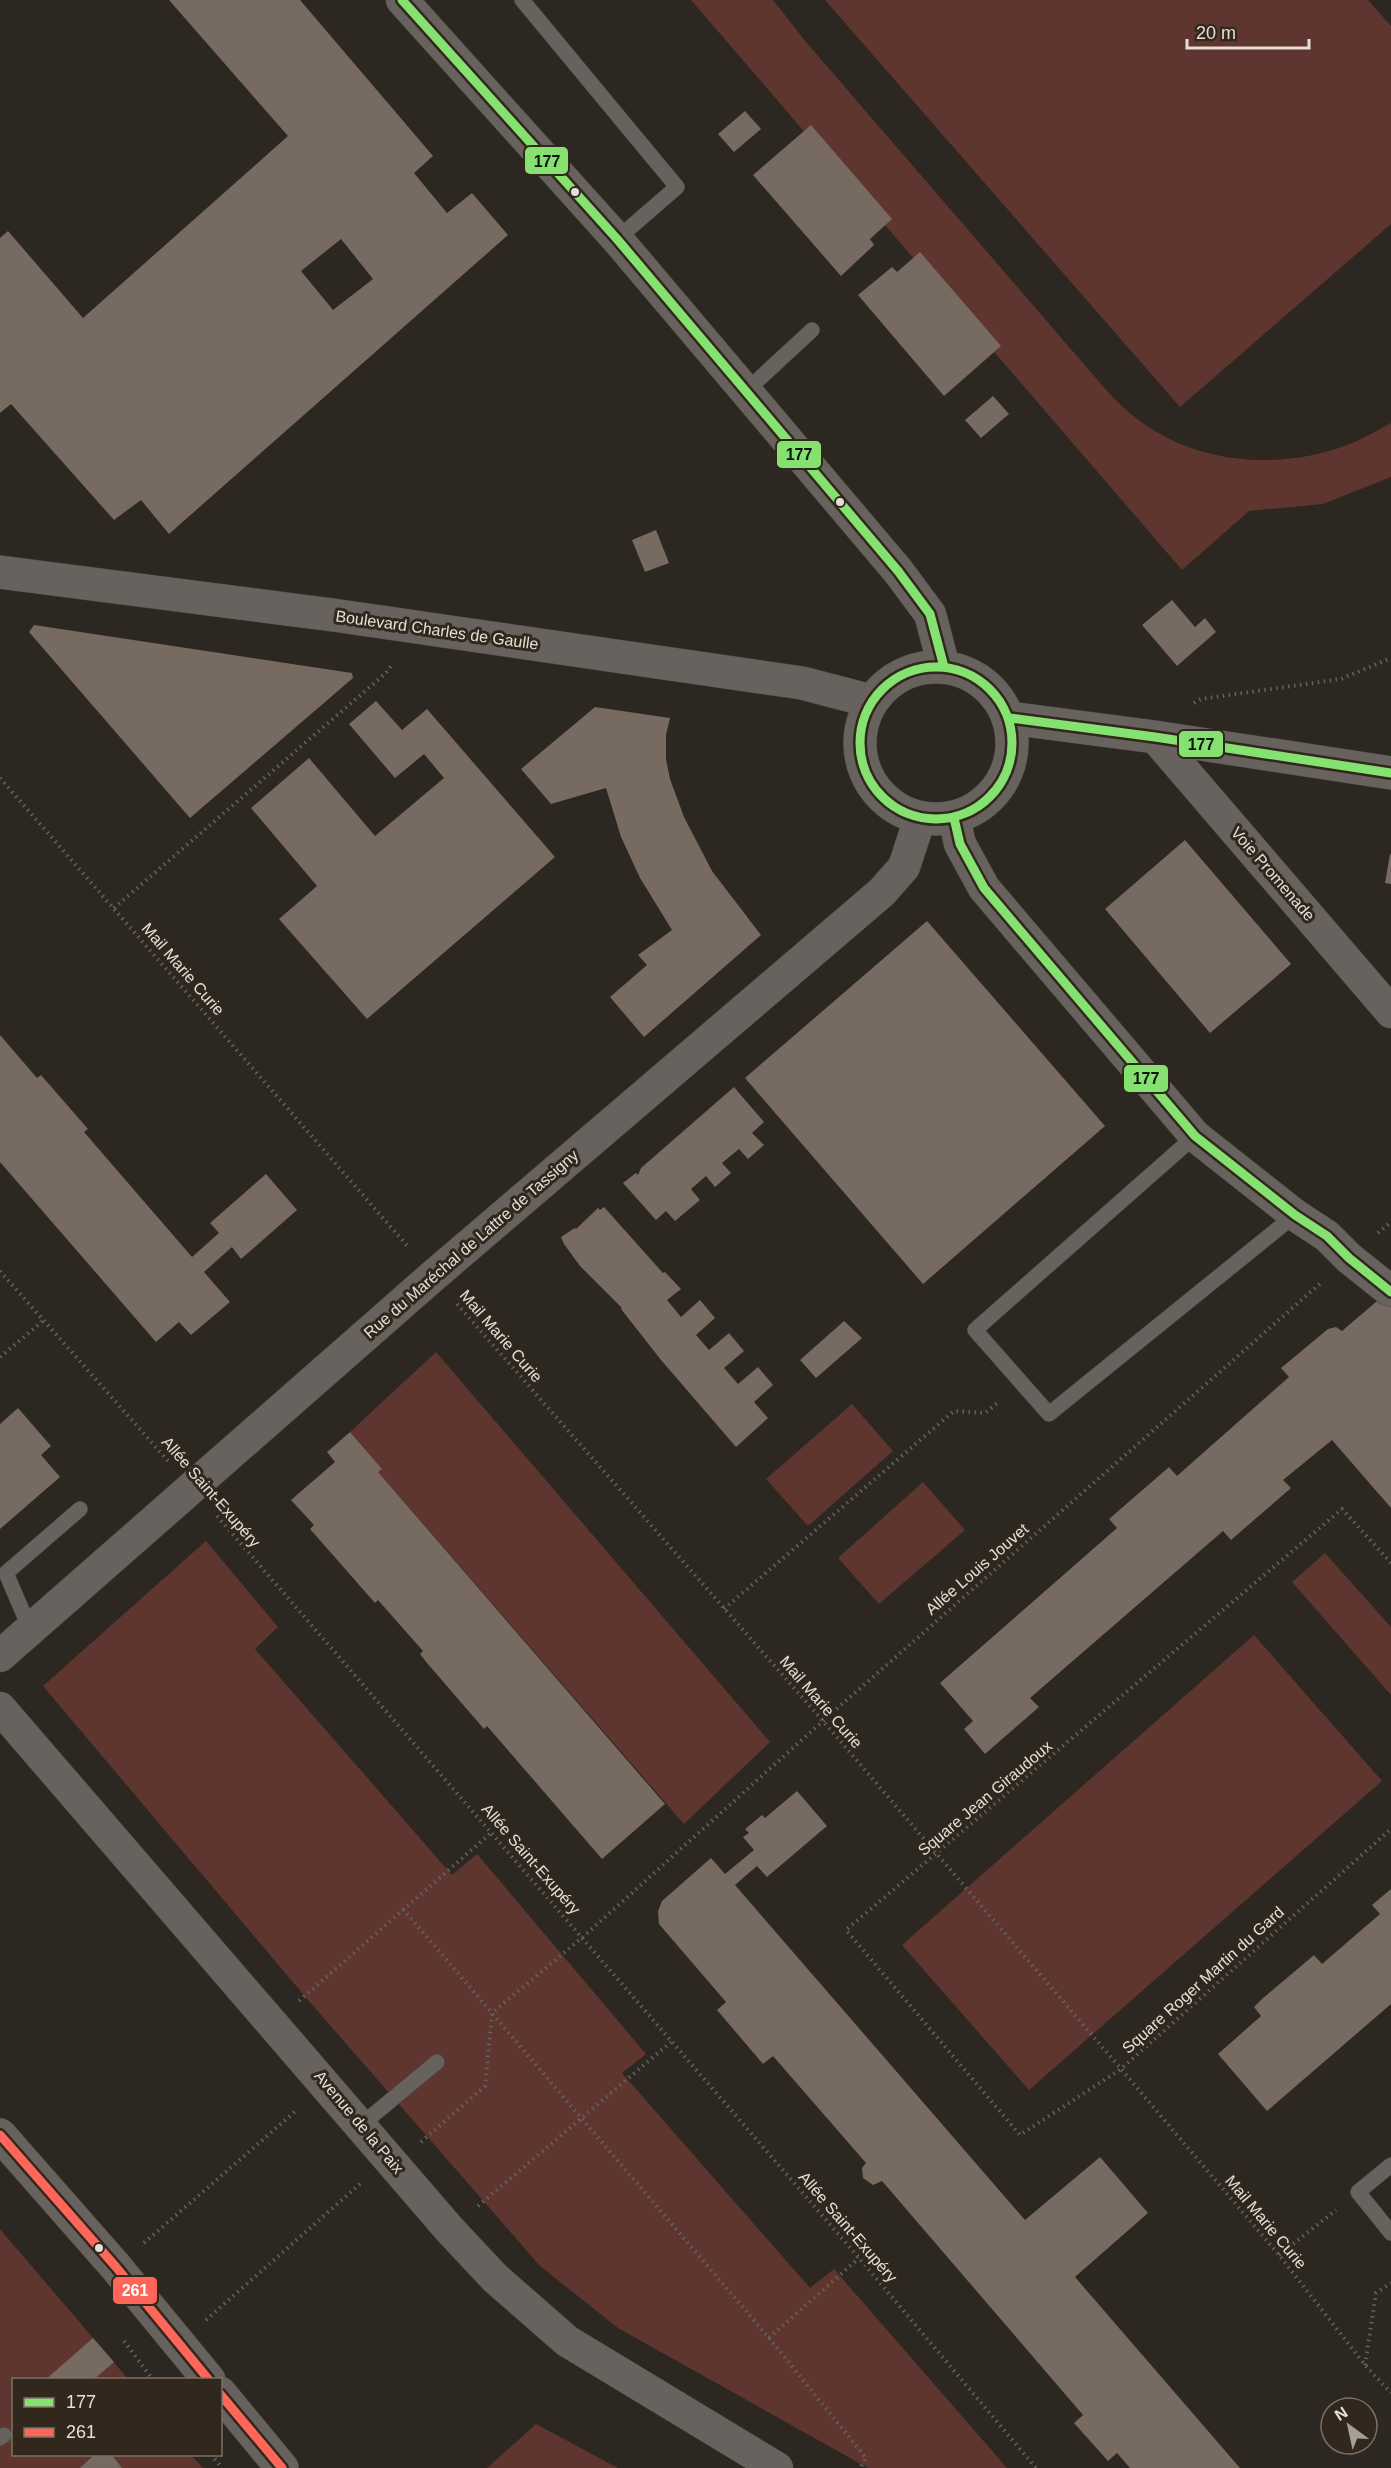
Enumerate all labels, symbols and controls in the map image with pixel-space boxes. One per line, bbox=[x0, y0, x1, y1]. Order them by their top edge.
scale bar bbox=[1187, 12, 1308, 50]
text: 20 m bbox=[1196, 23, 1236, 43]
line badge: 177 bbox=[524, 146, 569, 175]
text: 177 bbox=[534, 153, 560, 170]
unlabelled marker bbox=[569, 186, 581, 198]
line badge: 177 bbox=[776, 440, 822, 469]
text: 177 bbox=[786, 446, 812, 463]
unlabelled marker bbox=[834, 496, 846, 508]
street label: Boulevard Charles de Gaulle bbox=[335, 607, 540, 653]
line badge: 177 bbox=[1178, 730, 1224, 758]
text: 177 bbox=[1188, 736, 1214, 753]
street label: Voie Promenade bbox=[1228, 824, 1318, 924]
street label: Mail Marie Curie bbox=[138, 919, 228, 1019]
line badge: 177 bbox=[1123, 1064, 1169, 1093]
text: 177 bbox=[1133, 1070, 1159, 1087]
street label: Rue du Maréchal de Lattre de Tassigny bbox=[360, 1146, 582, 1342]
street label: Mail Marie Curie bbox=[456, 1286, 546, 1386]
street label: Allée Saint-Exupéry bbox=[158, 1433, 264, 1551]
street label: Allée Louis Jouvet bbox=[922, 1520, 1032, 1618]
street label: Mail Marie Curie bbox=[776, 1652, 866, 1752]
street label: Square Jean Giraudoux bbox=[915, 1737, 1055, 1859]
street label: Allée Saint-Exupéry bbox=[478, 1800, 584, 1918]
street label: Square Roger Martin du Gard bbox=[1119, 1903, 1287, 2057]
street label: Avenue de la Paix bbox=[311, 2067, 407, 2177]
street label: Allée Saint-Exupéry bbox=[795, 2168, 901, 2286]
street label: Mail Marie Curie bbox=[1222, 2172, 1310, 2272]
unlabelled marker bbox=[93, 2242, 105, 2254]
line badge: 261 bbox=[112, 2276, 158, 2305]
text: 261 bbox=[122, 2282, 148, 2299]
legend bbox=[12, 2378, 222, 2456]
text: 177 bbox=[66, 2392, 96, 2412]
north arrow bbox=[1319, 2396, 1379, 2456]
text: N bbox=[1332, 2404, 1351, 2424]
text: 261 bbox=[66, 2422, 96, 2442]

